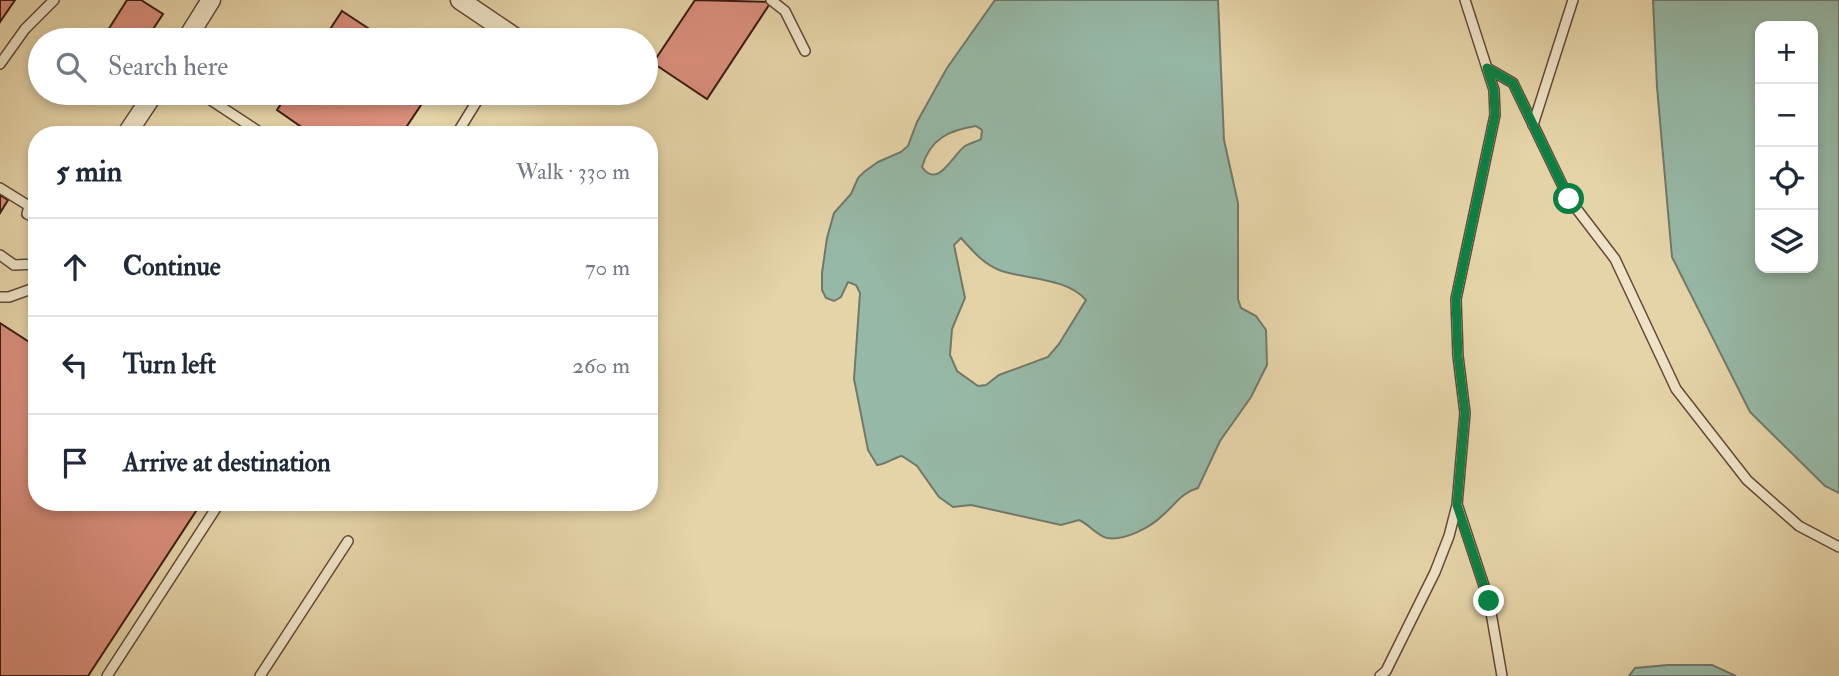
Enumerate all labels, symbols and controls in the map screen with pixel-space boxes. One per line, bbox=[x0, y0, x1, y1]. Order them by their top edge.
map controls bbox=[1755, 21, 1818, 273]
button: + bbox=[1755, 21, 1818, 84]
search box bbox=[28, 28, 658, 105]
icon: search bbox=[52, 48, 90, 86]
text: Search here bbox=[108, 51, 228, 83]
button: − bbox=[1755, 84, 1818, 147]
button: locate bbox=[1755, 147, 1818, 210]
text: 5 min bbox=[56, 153, 122, 190]
text: Walk · 330 m bbox=[516, 157, 630, 186]
route start bbox=[1553, 183, 1584, 214]
button: layers bbox=[1755, 210, 1818, 273]
icon: ahead bbox=[56, 248, 94, 286]
text: Continue bbox=[123, 251, 221, 283]
text: 70 m bbox=[585, 253, 630, 282]
icon: left bbox=[56, 346, 94, 384]
text: Turn left bbox=[123, 349, 216, 381]
text: 260 m bbox=[572, 351, 630, 380]
icon: arrive bbox=[56, 444, 94, 482]
text: Arrive at destination bbox=[123, 447, 331, 479]
route end bbox=[1473, 585, 1504, 616]

